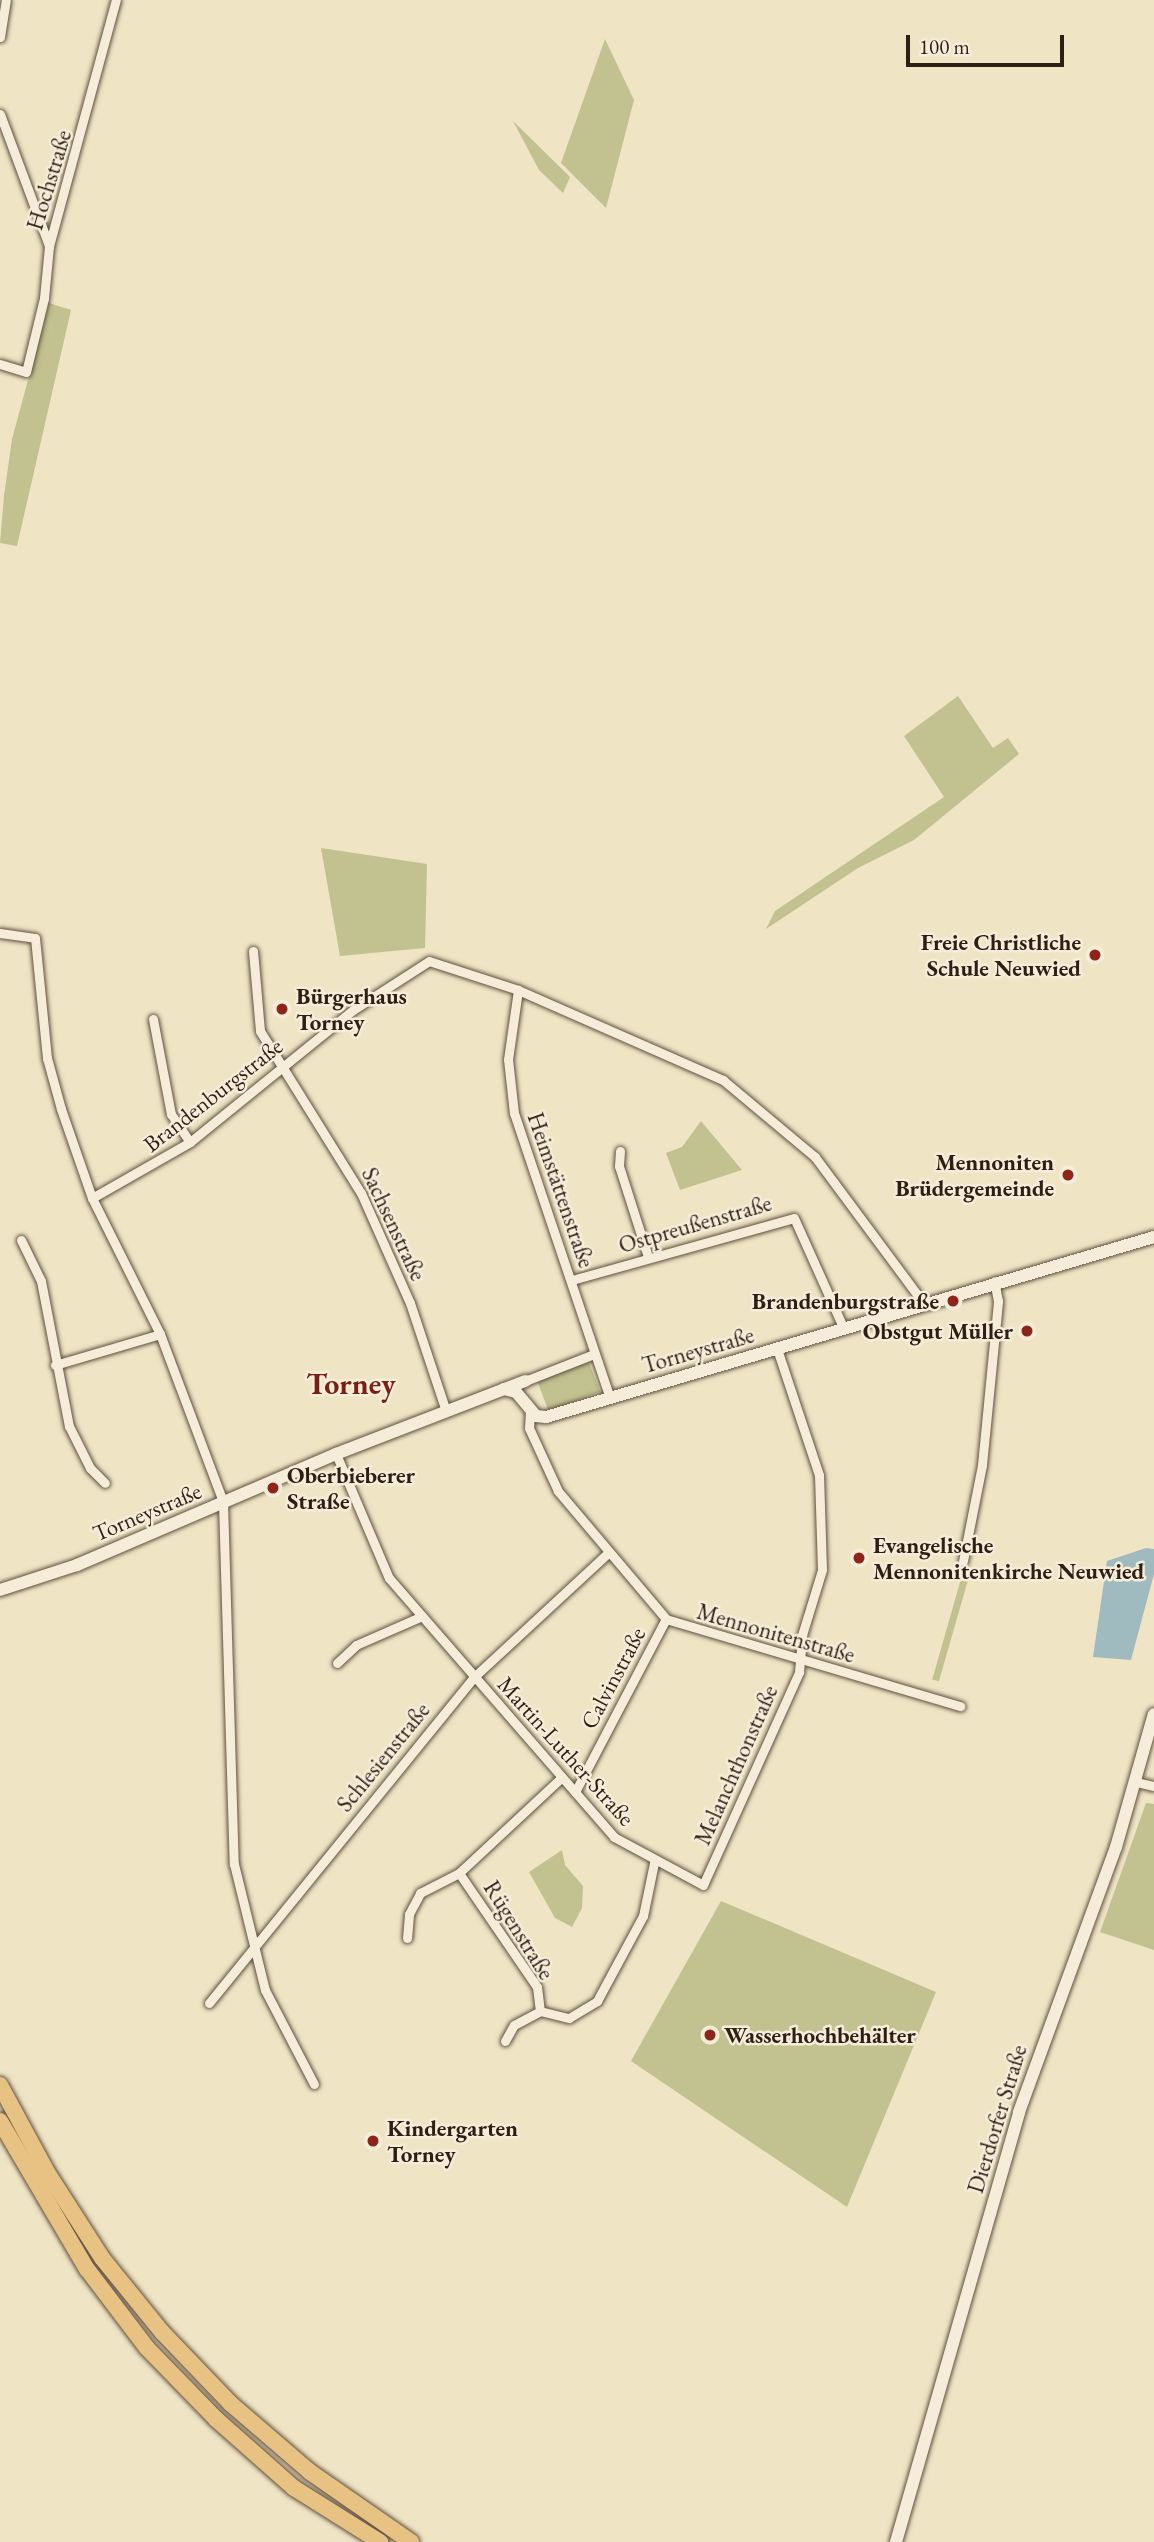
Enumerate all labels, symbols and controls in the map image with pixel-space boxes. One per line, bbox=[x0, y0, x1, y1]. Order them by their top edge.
scale bar bbox=[909, 21, 1066, 65]
text: 100 m bbox=[919, 33, 970, 60]
street label: Hochstraße bbox=[21, 127, 77, 233]
place label: Freie Christliche Schule Neuwied bbox=[921, 928, 1081, 982]
marker: Freie Christliche Schule Neuwied bbox=[1087, 947, 1103, 963]
place label: Bürgerhaus Torney bbox=[296, 982, 407, 1036]
marker: Bürgerhaus Torney bbox=[274, 1001, 290, 1017]
street label: Brandenburgstraße bbox=[138, 1032, 288, 1158]
street label: Heimstättenstraße bbox=[521, 1109, 601, 1271]
place label: Mennoniten Brüdergemeinde bbox=[895, 1148, 1054, 1202]
street label: Sachsenstraße bbox=[356, 1163, 432, 1285]
marker: Mennoniten Brüdergemeinde bbox=[1060, 1167, 1076, 1183]
street label: Ostpreußenstraße bbox=[615, 1189, 775, 1259]
place label: Brandenburgstraße bbox=[752, 1287, 939, 1315]
marker: Brandenburgstraße bbox=[945, 1293, 961, 1309]
place label: Obstgut Müller bbox=[863, 1317, 1013, 1345]
street label: Torneystraße bbox=[639, 1321, 757, 1379]
marker: Obstgut Müller bbox=[1019, 1323, 1035, 1339]
district label: Torney bbox=[306, 1366, 396, 1402]
place label: Oberbieberer Straße bbox=[287, 1461, 415, 1515]
street label: Torneystraße bbox=[89, 1477, 205, 1547]
marker: Oberbieberer Straße bbox=[265, 1480, 281, 1496]
place label: Evangelische Mennonitenkirche Neuwied bbox=[873, 1531, 1144, 1585]
marker: Evangelische Mennonitenkirche Neuwied bbox=[851, 1550, 867, 1566]
street label: Mennonitenstraße bbox=[694, 1597, 858, 1669]
street label: Calvinstraße bbox=[575, 1623, 651, 1733]
street label: Martin-Luther-Straße bbox=[492, 1671, 640, 1831]
street label: Melanchthonstraße bbox=[688, 1681, 784, 1849]
street label: Schlesienstraße bbox=[331, 1697, 435, 1817]
street label: Rügenstraße bbox=[478, 1875, 560, 1985]
place label: Wasserhochbehälter bbox=[724, 2021, 916, 2049]
marker: Wasserhochbehälter bbox=[702, 2027, 718, 2043]
street label: Dierdorfer Straße bbox=[961, 2041, 1033, 2197]
place label: Kindergarten Torney bbox=[387, 2114, 518, 2168]
marker: Kindergarten Torney bbox=[365, 2133, 381, 2149]

